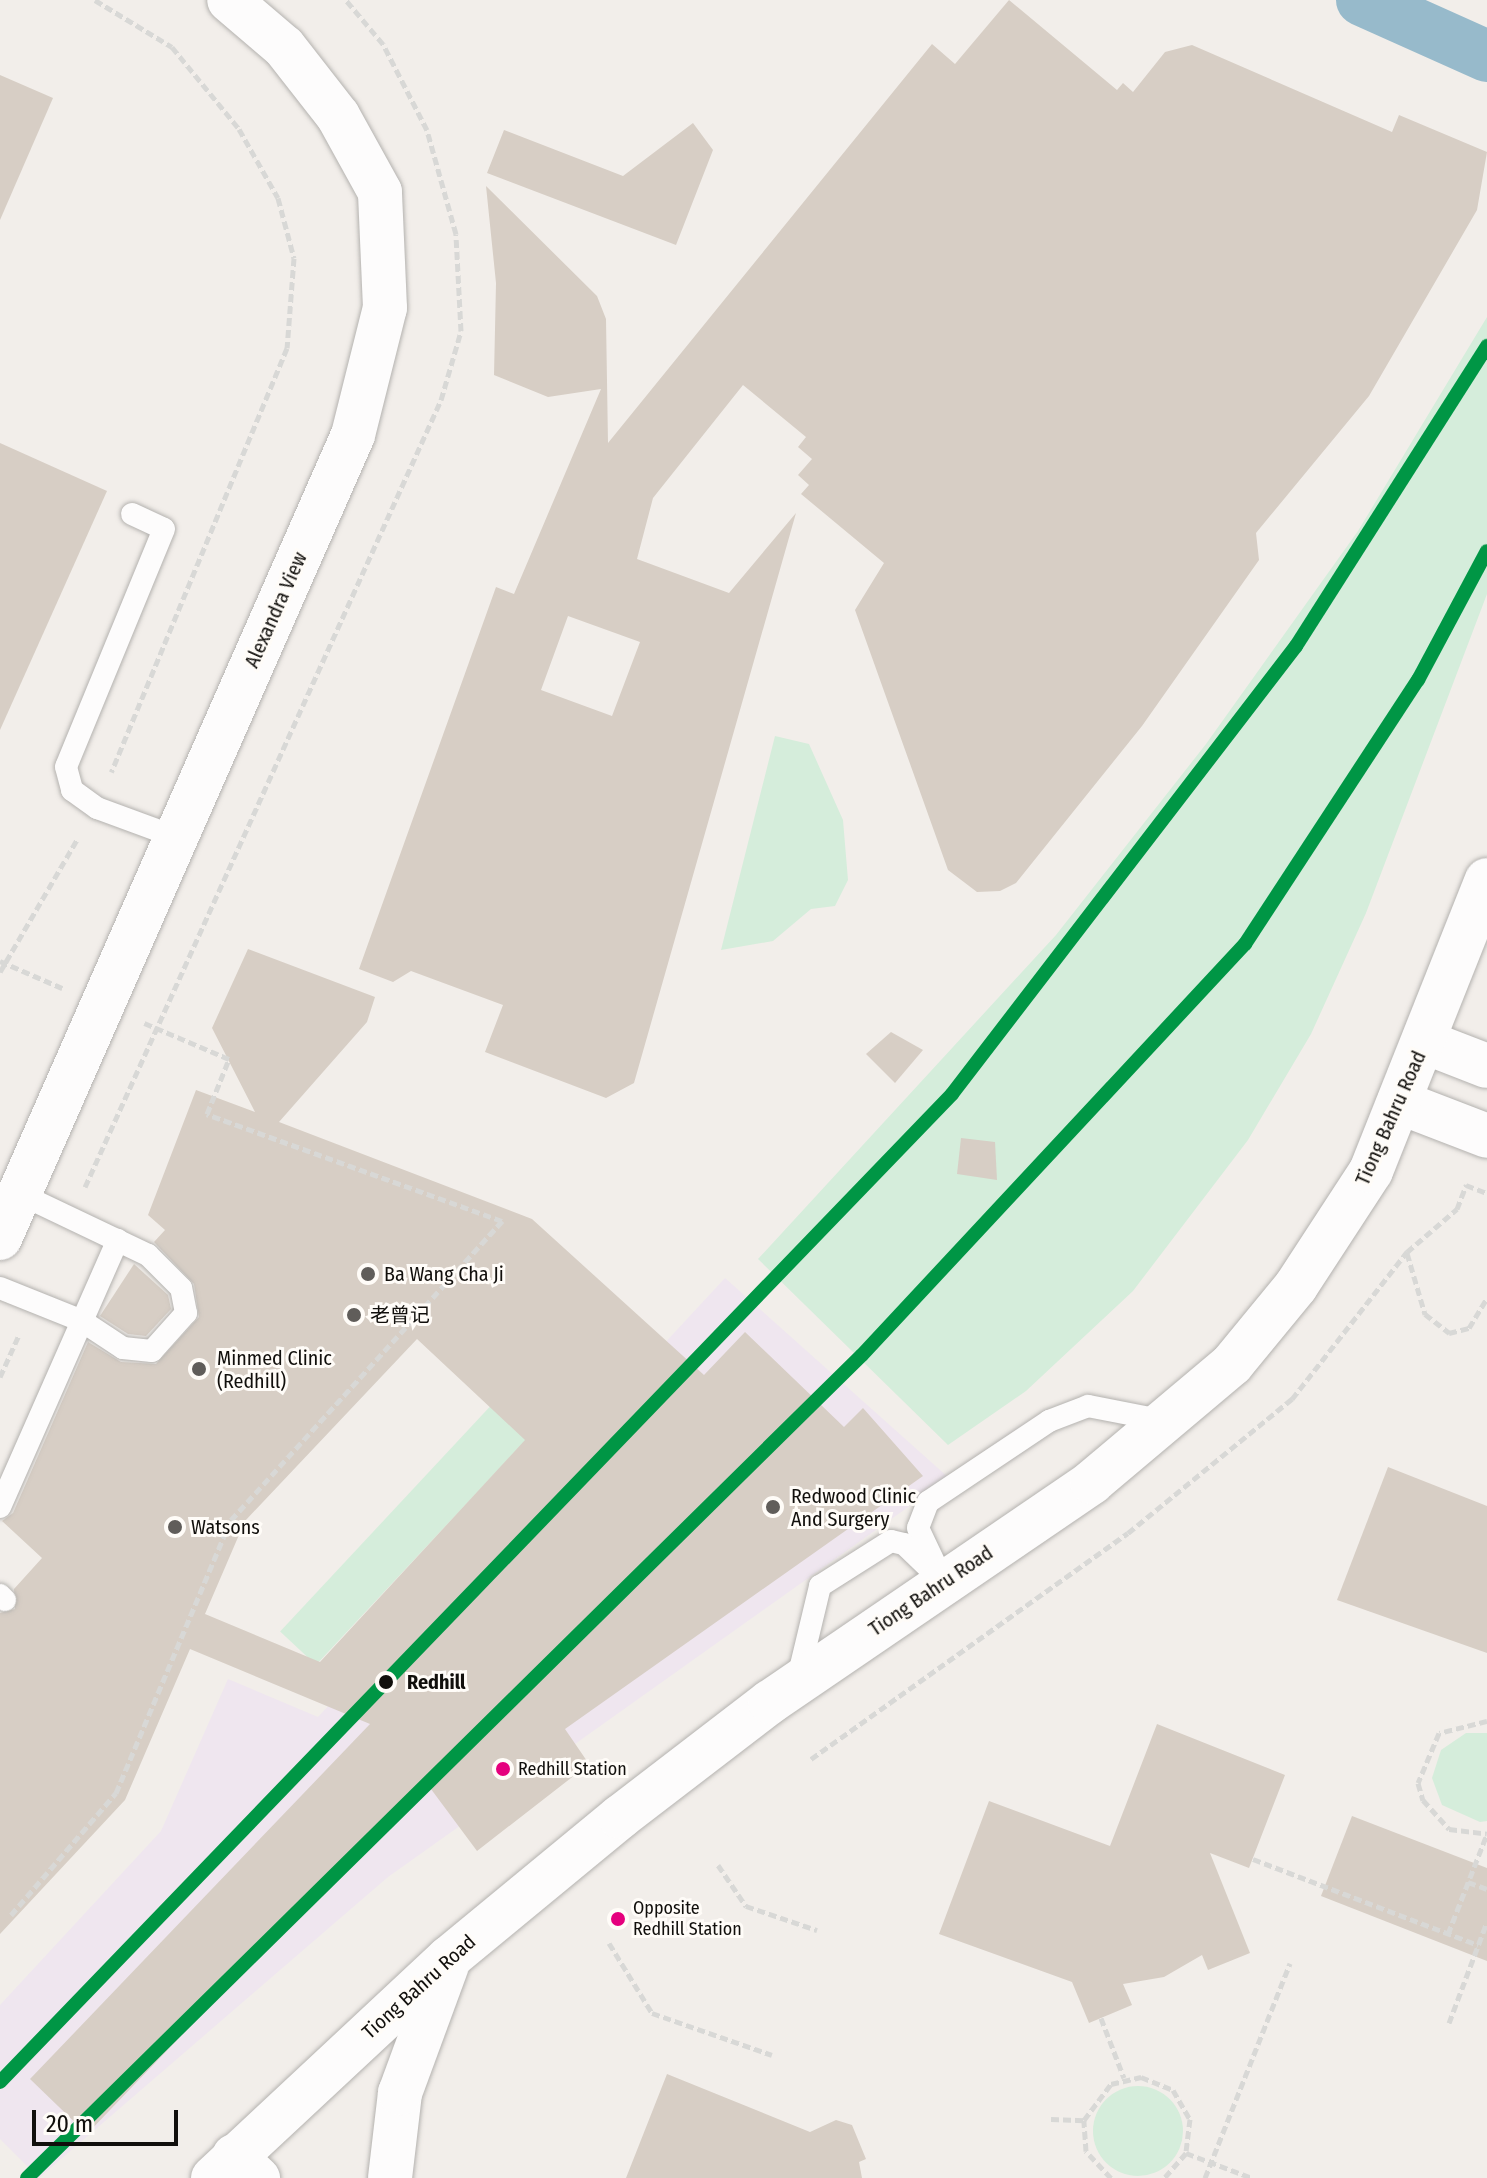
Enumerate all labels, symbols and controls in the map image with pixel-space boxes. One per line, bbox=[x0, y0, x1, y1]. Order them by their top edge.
street label: Alexandra View bbox=[240, 548, 312, 672]
street label: Tiong Bahru Road bbox=[1351, 1047, 1431, 1189]
place label: Ba Wang Cha Ji bbox=[384, 1262, 504, 1286]
marker: Ba Wang Cha Ji bbox=[359, 1265, 377, 1283]
place label: 老曾记 bbox=[370, 1303, 430, 1327]
marker: 老曾记 bbox=[345, 1306, 363, 1324]
place label: Minmed Clinic (Redhill) bbox=[217, 1346, 332, 1393]
marker: Minmed Clinic (Redhill) bbox=[188, 1358, 210, 1380]
place label: Redwood Clinic And Surgery bbox=[791, 1484, 916, 1531]
marker: Redwood Clinic And Surgery bbox=[762, 1496, 784, 1518]
place label: Watsons bbox=[191, 1515, 260, 1539]
marker: Watsons bbox=[166, 1518, 184, 1536]
street label: Tiong Bahru Road bbox=[864, 1541, 998, 1641]
marker: Redhill bbox=[372, 1668, 400, 1696]
place label: Redhill bbox=[407, 1670, 466, 1694]
place label: Redhill Station bbox=[518, 1758, 627, 1780]
marker: Redhill Station bbox=[495, 1761, 511, 1777]
place label: Opposite Redhill Station bbox=[633, 1898, 742, 1940]
marker: Opposite Redhill Station bbox=[610, 1911, 626, 1927]
street label: Tiong Bahru Road bbox=[357, 1930, 481, 2044]
scale bar bbox=[36, 2094, 182, 2144]
text: 20 m bbox=[46, 2110, 93, 2138]

